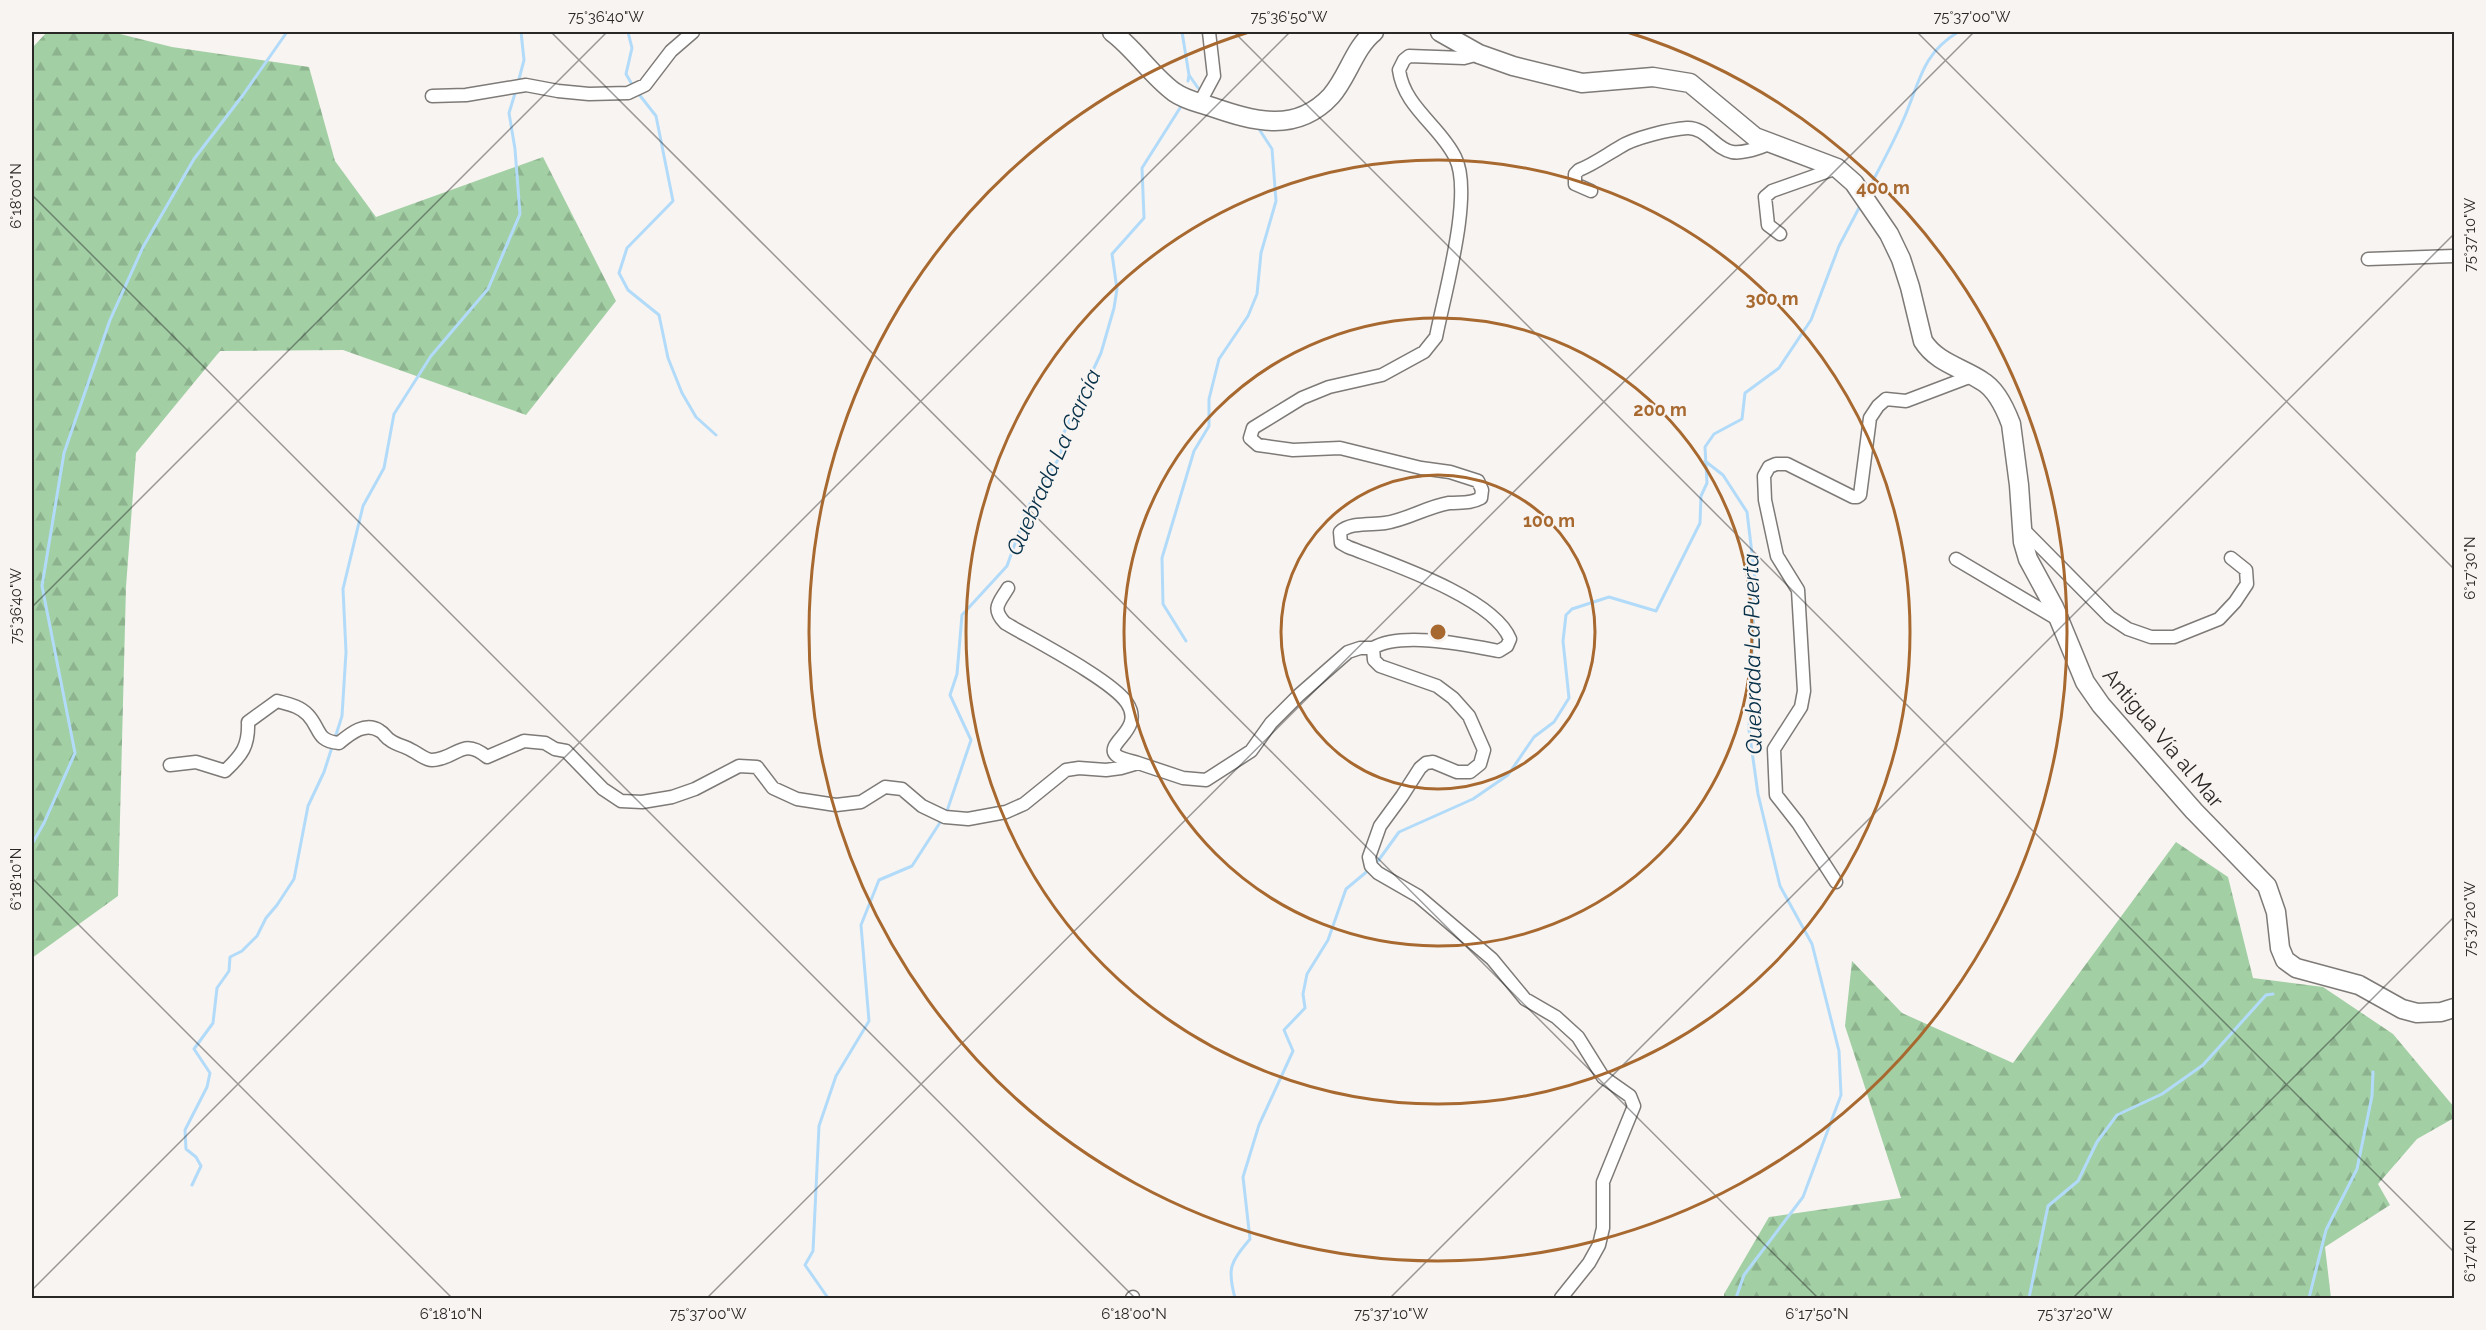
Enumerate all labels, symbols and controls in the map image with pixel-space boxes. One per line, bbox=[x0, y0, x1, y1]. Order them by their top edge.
text: 75°36'40"W bbox=[568, 8, 644, 26]
text: 75°36'50"W bbox=[1251, 8, 1328, 26]
text: 75°37'00"W bbox=[1934, 8, 2011, 26]
text: 6°18'00"N bbox=[7, 163, 25, 229]
text: 400 m bbox=[1856, 177, 1910, 198]
text: 75°37'10"W bbox=[2461, 198, 2479, 272]
text: 300 m bbox=[1745, 288, 1799, 309]
water label: Quebrada La García bbox=[1000, 365, 1106, 559]
text: 200 m bbox=[1633, 399, 1687, 420]
text: 100 m bbox=[1523, 510, 1575, 531]
text: 6°17'30"N bbox=[2461, 536, 2479, 600]
water label: Quebrada La Puerta bbox=[1737, 553, 1767, 755]
text: 75°36'40"W bbox=[7, 568, 25, 644]
centre of rings bbox=[1428, 622, 1448, 642]
street label: Antigua Vía al Mar bbox=[2098, 663, 2229, 813]
text: 6°18'10"N bbox=[7, 848, 25, 910]
text: 75°37'20"W bbox=[2461, 881, 2479, 957]
text: 6°17'40"N bbox=[2461, 1220, 2479, 1282]
text: 6°18'10"N bbox=[420, 1305, 482, 1323]
text: 75°37'00"W bbox=[670, 1305, 747, 1323]
text: 6°18'00"N bbox=[1101, 1305, 1167, 1323]
text: 75°37'10"W bbox=[1354, 1305, 1428, 1323]
text: 6°17'50"N bbox=[1785, 1305, 1849, 1323]
text: 75°37'20"W bbox=[2037, 1305, 2113, 1323]

